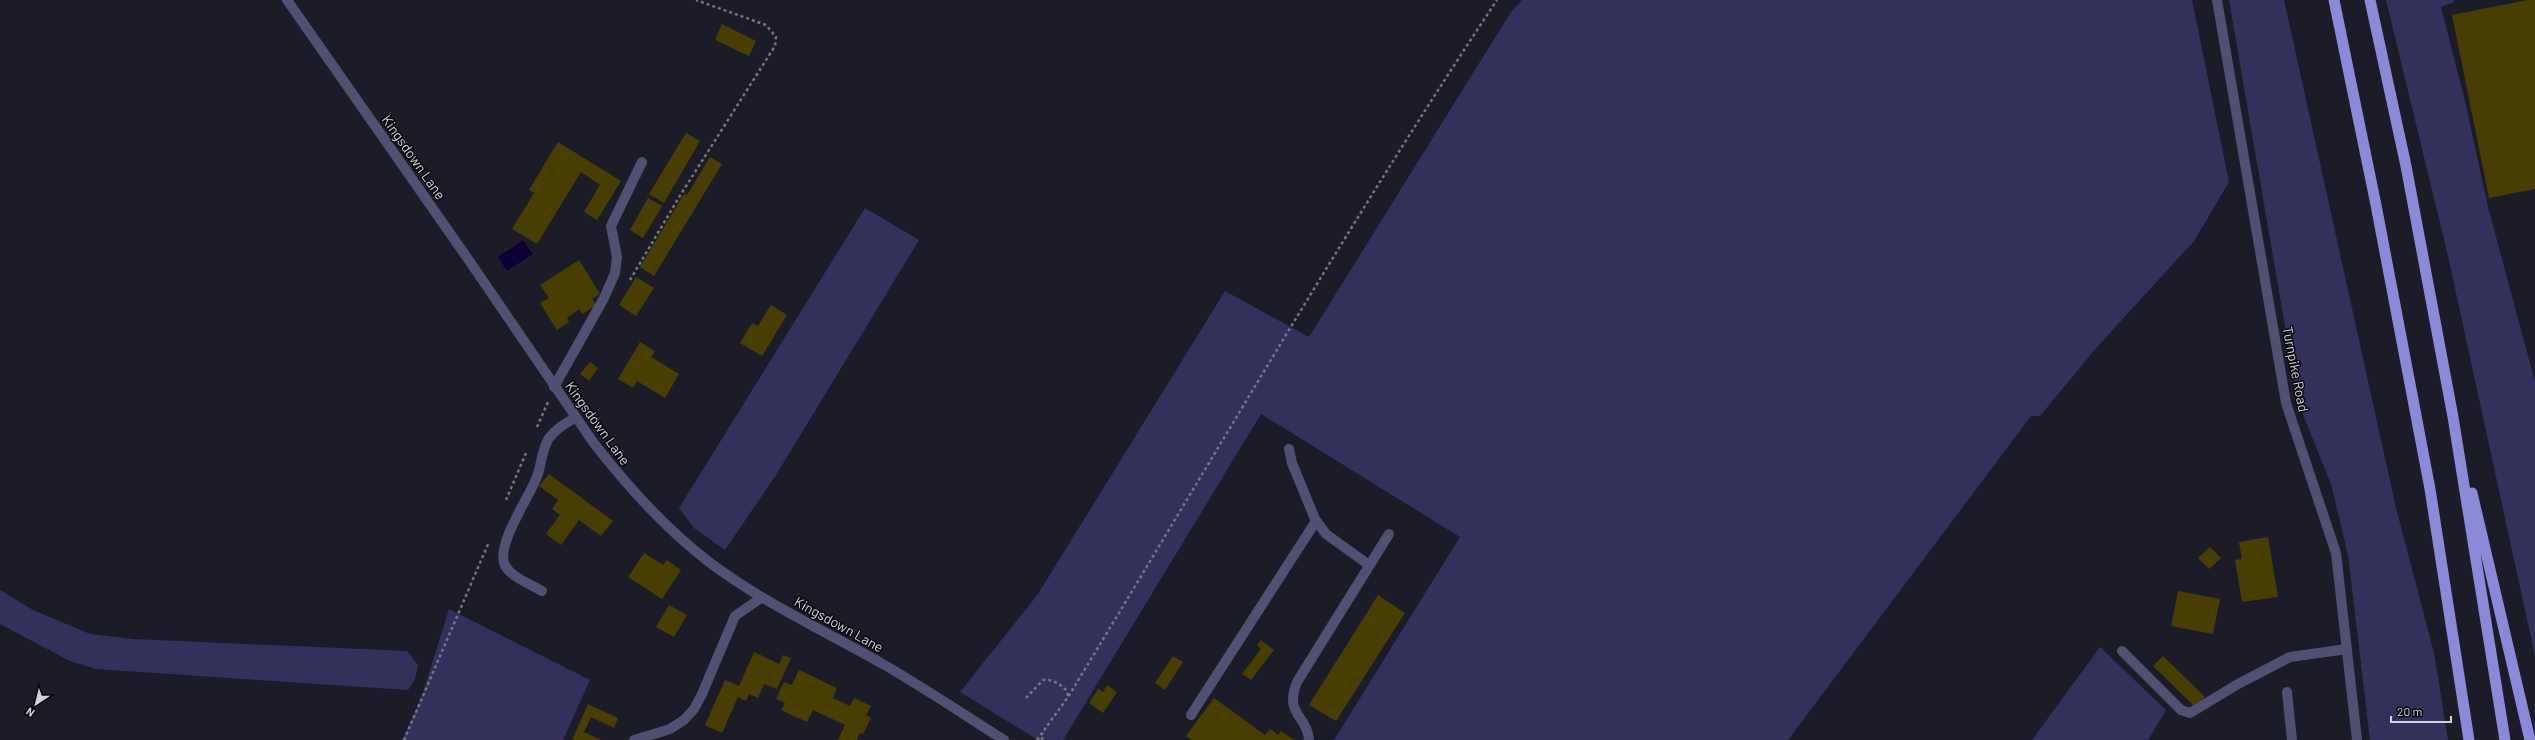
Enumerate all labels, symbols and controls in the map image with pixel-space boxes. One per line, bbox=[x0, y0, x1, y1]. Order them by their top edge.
street label: Kingsdown Lane bbox=[379, 111, 449, 203]
street label: Turnpike Road bbox=[2279, 325, 2313, 413]
street label: Kingsdown Lane bbox=[562, 378, 634, 468]
street label: Kingsdown Lane bbox=[791, 593, 887, 655]
north arrow bbox=[16, 684, 56, 724]
scale bar bbox=[2391, 698, 2451, 724]
text: 20 m bbox=[2397, 704, 2423, 718]
text: N bbox=[23, 705, 37, 720]

